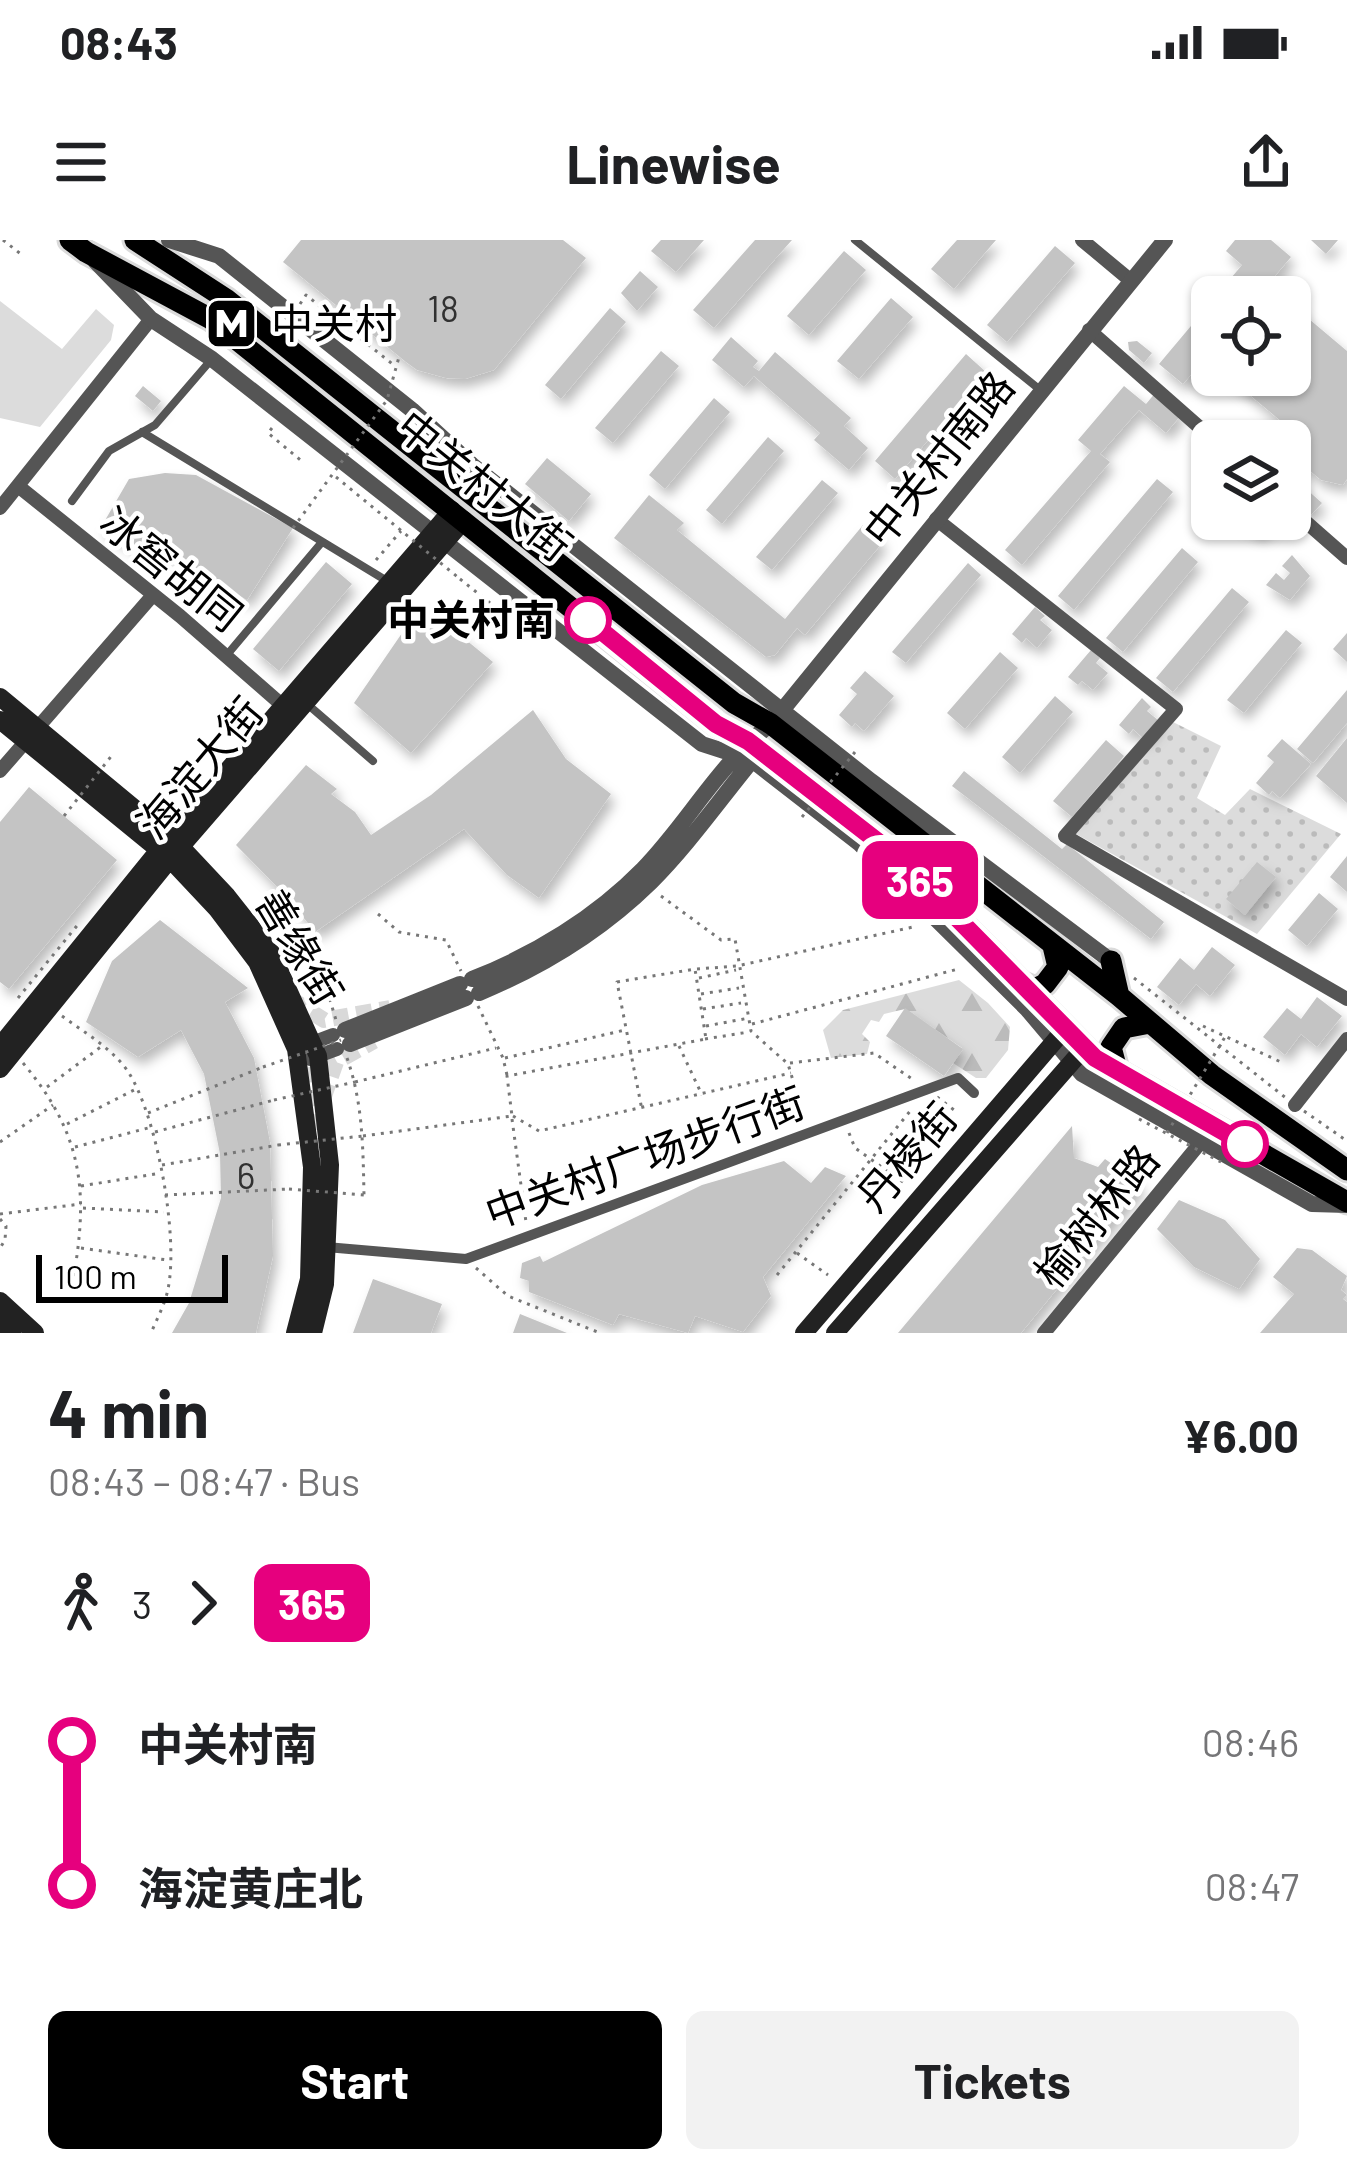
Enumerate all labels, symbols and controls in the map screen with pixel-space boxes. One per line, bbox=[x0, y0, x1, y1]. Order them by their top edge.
text: 08:43 bbox=[60, 15, 178, 69]
icon: menu bbox=[48, 129, 114, 195]
icon: share bbox=[1233, 129, 1299, 195]
text: Linewise bbox=[566, 130, 781, 195]
map controls bbox=[1191, 276, 1311, 540]
button: locate bbox=[1191, 276, 1311, 396]
house number: 18 bbox=[427, 286, 459, 329]
metro station icon: 中关村 bbox=[204, 296, 260, 352]
place label: 中关村 bbox=[271, 297, 397, 347]
street label: 中关村南路 bbox=[852, 360, 1023, 555]
street label: 中关村大街 bbox=[388, 399, 583, 570]
button: layers bbox=[1191, 420, 1311, 540]
street label: 冰窖胡同 bbox=[91, 495, 253, 640]
place label: 中关村南 bbox=[387, 593, 555, 643]
marker: 中关村南 bbox=[566, 598, 610, 642]
street label: 海淀大街 bbox=[125, 686, 272, 847]
line badge: 365 bbox=[851, 841, 989, 919]
text: 365 bbox=[886, 855, 954, 905]
street label: 善缘街 bbox=[247, 879, 355, 1013]
street label: 中关村广场步行街 bbox=[478, 1075, 811, 1237]
street label: 丹棱街 bbox=[845, 1092, 966, 1220]
unlabelled marker bbox=[1223, 1122, 1267, 1166]
street label: 榆树林路 bbox=[1023, 1134, 1168, 1296]
house number: 6 bbox=[237, 1153, 255, 1196]
scale bar bbox=[36, 1249, 228, 1302]
text: 100 m bbox=[54, 1256, 137, 1296]
text: 4 min bbox=[48, 1372, 209, 1451]
text: ¥6.00 bbox=[1182, 1408, 1299, 1462]
text: 08:43 – 08:47 · Bus bbox=[48, 1457, 360, 1504]
icon: walk bbox=[48, 1570, 114, 1636]
icon: forward bbox=[170, 1570, 236, 1636]
text: 365 bbox=[278, 1578, 346, 1628]
text: 3 bbox=[132, 1580, 152, 1627]
text: 中关村南 bbox=[138, 1716, 318, 1770]
text: 08:46 bbox=[1202, 1718, 1299, 1765]
text: 海淀黄庄北 bbox=[138, 1860, 363, 1914]
text: 08:47 bbox=[1205, 1862, 1299, 1909]
button: Start bbox=[48, 2011, 662, 2149]
button: Tickets bbox=[686, 2011, 1299, 2149]

